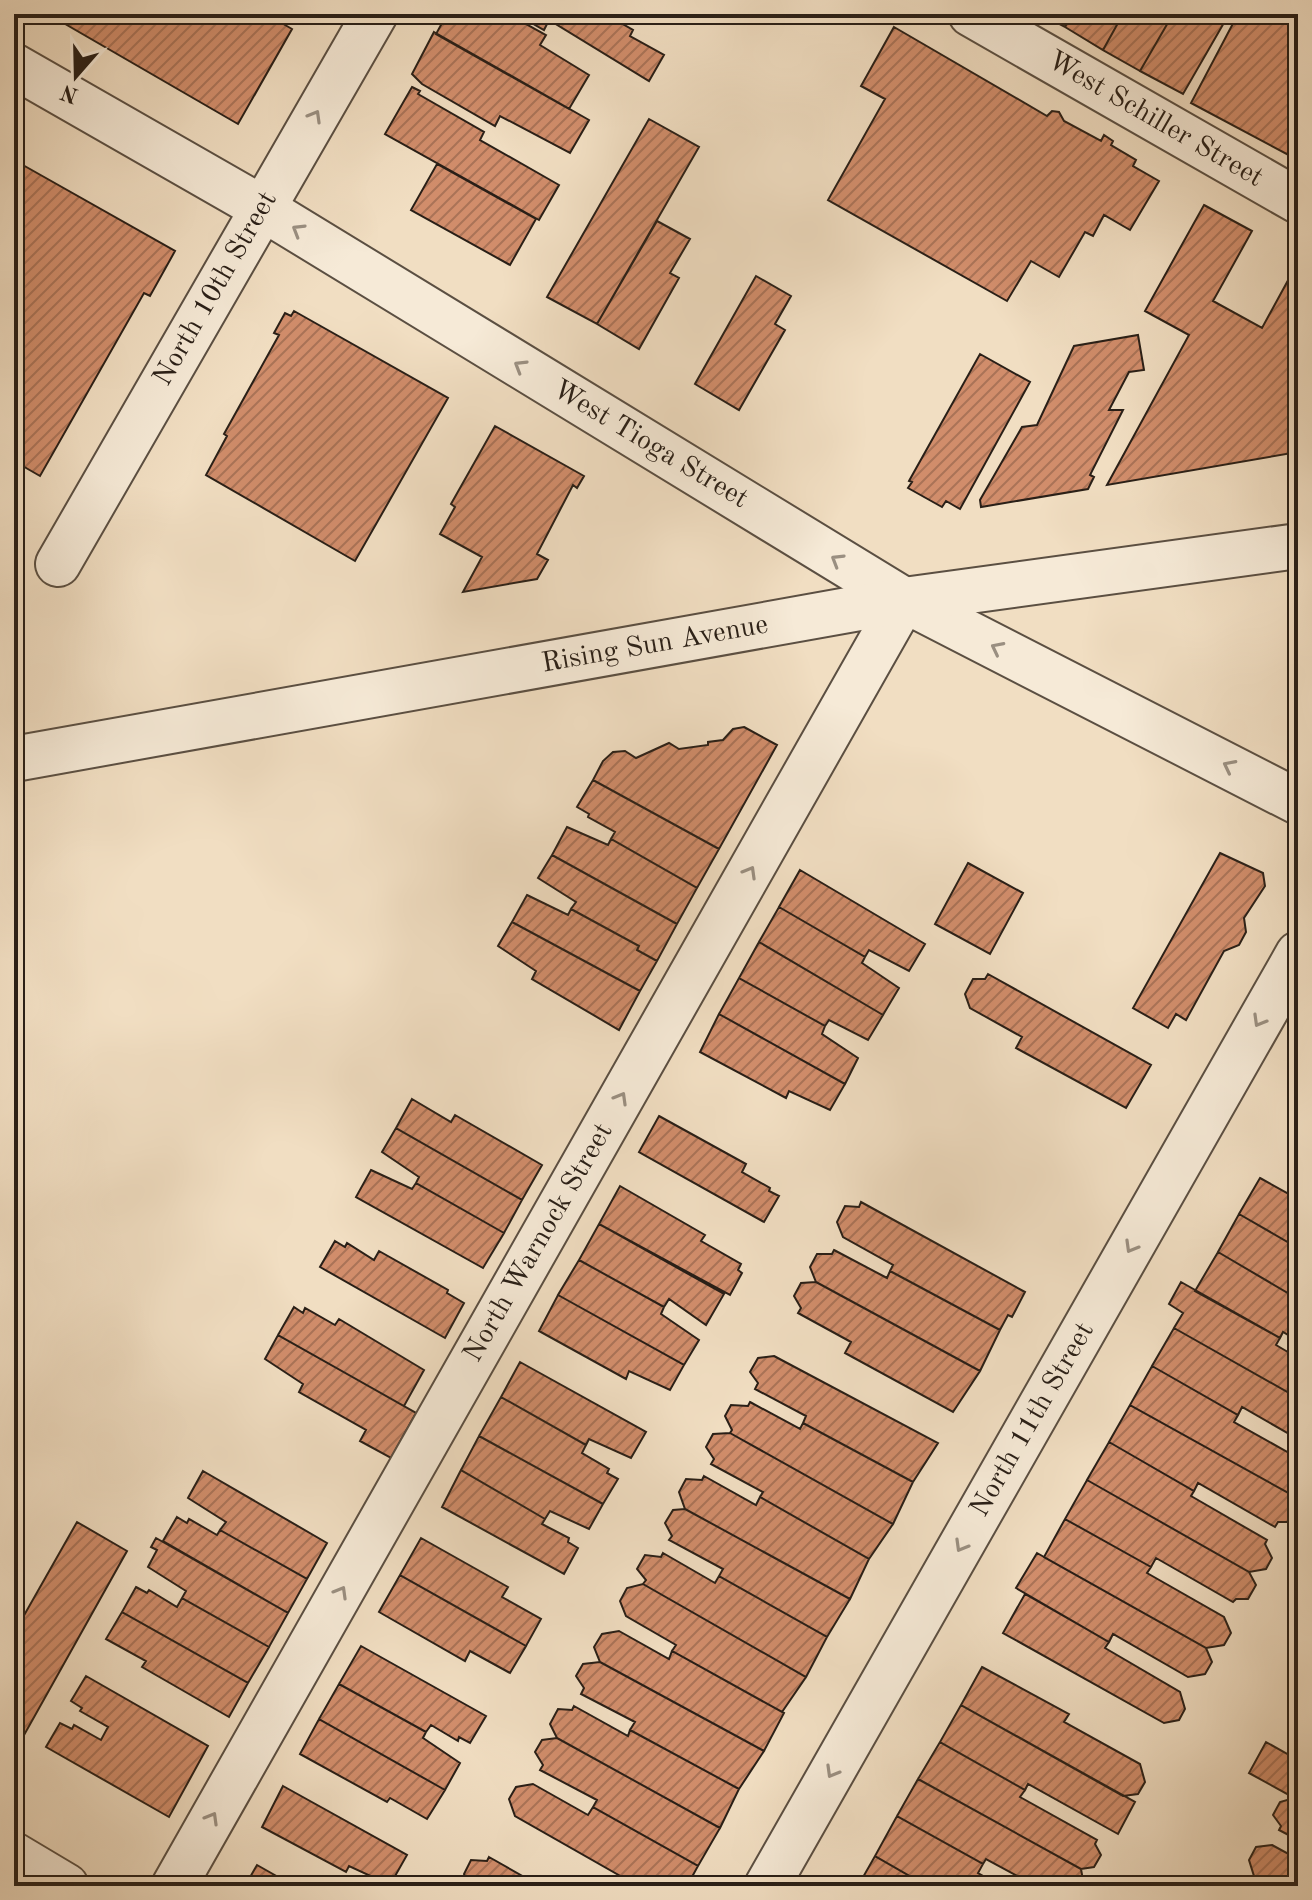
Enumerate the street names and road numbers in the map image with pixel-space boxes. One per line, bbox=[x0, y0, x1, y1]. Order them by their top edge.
street label: West Schiller Street bbox=[1042, 47, 1268, 193]
street label: North 10th Street bbox=[149, 187, 283, 391]
street label: West Tioga Street bbox=[548, 376, 752, 514]
street label: Rising Sun Avenue bbox=[540, 611, 770, 679]
street label: North Warnock Street bbox=[459, 1119, 619, 1367]
street label: North 11th Street bbox=[966, 1318, 1100, 1522]

